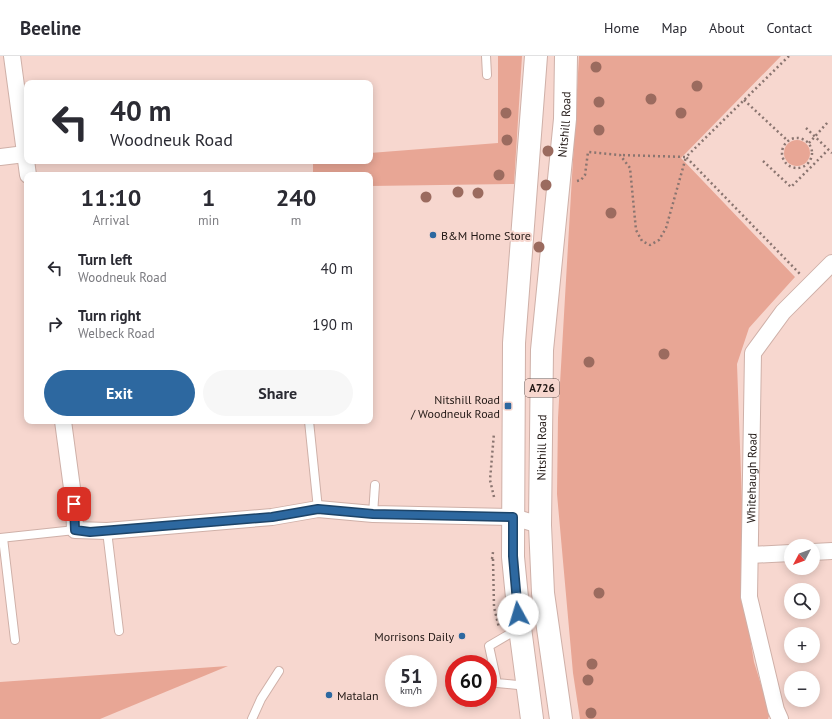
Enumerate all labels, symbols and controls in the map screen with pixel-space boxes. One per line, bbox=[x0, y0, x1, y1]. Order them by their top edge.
text: Beeline bbox=[20, 16, 81, 40]
text: Home bbox=[604, 19, 639, 37]
text: Map bbox=[661, 19, 687, 37]
text: About bbox=[709, 19, 745, 37]
text: Contact bbox=[767, 19, 812, 37]
street label: Nitshill Road bbox=[554, 91, 573, 158]
text: 40 m bbox=[110, 92, 171, 129]
icon: left bbox=[44, 96, 96, 148]
text: Woodneuk Road bbox=[110, 128, 233, 151]
text: 11:10 bbox=[81, 182, 141, 213]
text: 1 bbox=[202, 182, 215, 213]
text: 240 bbox=[276, 182, 316, 213]
text: Arrival bbox=[93, 212, 129, 229]
text: min bbox=[198, 212, 219, 229]
text: m bbox=[291, 212, 301, 229]
place label: B&M Home Store bbox=[441, 228, 531, 243]
marker: B&M Home Store bbox=[428, 230, 438, 240]
text: Turn left bbox=[78, 250, 132, 269]
icon: left bbox=[44, 257, 66, 279]
text: 40 m bbox=[320, 259, 353, 278]
text: Woodneuk Road bbox=[78, 269, 167, 286]
text: Turn right bbox=[78, 306, 141, 325]
icon: right bbox=[44, 313, 66, 335]
text: 190 m bbox=[312, 315, 353, 334]
text: Welbeck Road bbox=[78, 325, 155, 342]
button: Exit bbox=[44, 370, 195, 416]
button: Share bbox=[203, 370, 353, 416]
road number: A726 bbox=[525, 379, 559, 397]
place label: Nitshill Road / Woodneuk Road bbox=[410, 392, 500, 421]
marker: Nitshill Road / Woodneuk Road bbox=[503, 401, 513, 411]
street label: Nitshill Road bbox=[533, 414, 549, 480]
street label: Whitehaugh Road bbox=[743, 433, 759, 523]
pin bbox=[57, 487, 91, 521]
icon: arrive bbox=[63, 493, 85, 515]
north arrow bbox=[784, 539, 820, 575]
map controls bbox=[784, 539, 820, 707]
button: search bbox=[784, 583, 820, 619]
position arrow bbox=[497, 593, 539, 635]
button: + bbox=[784, 627, 820, 663]
place label: Morrisons Daily bbox=[374, 629, 454, 644]
marker: Morrisons Daily bbox=[457, 631, 467, 641]
speed limit sign: 60 bbox=[445, 655, 497, 707]
text: 51 bbox=[400, 663, 422, 689]
button: − bbox=[784, 671, 820, 707]
text: km/h bbox=[400, 684, 422, 697]
place label: Matalan bbox=[337, 688, 378, 703]
marker: Matalan bbox=[324, 690, 334, 700]

